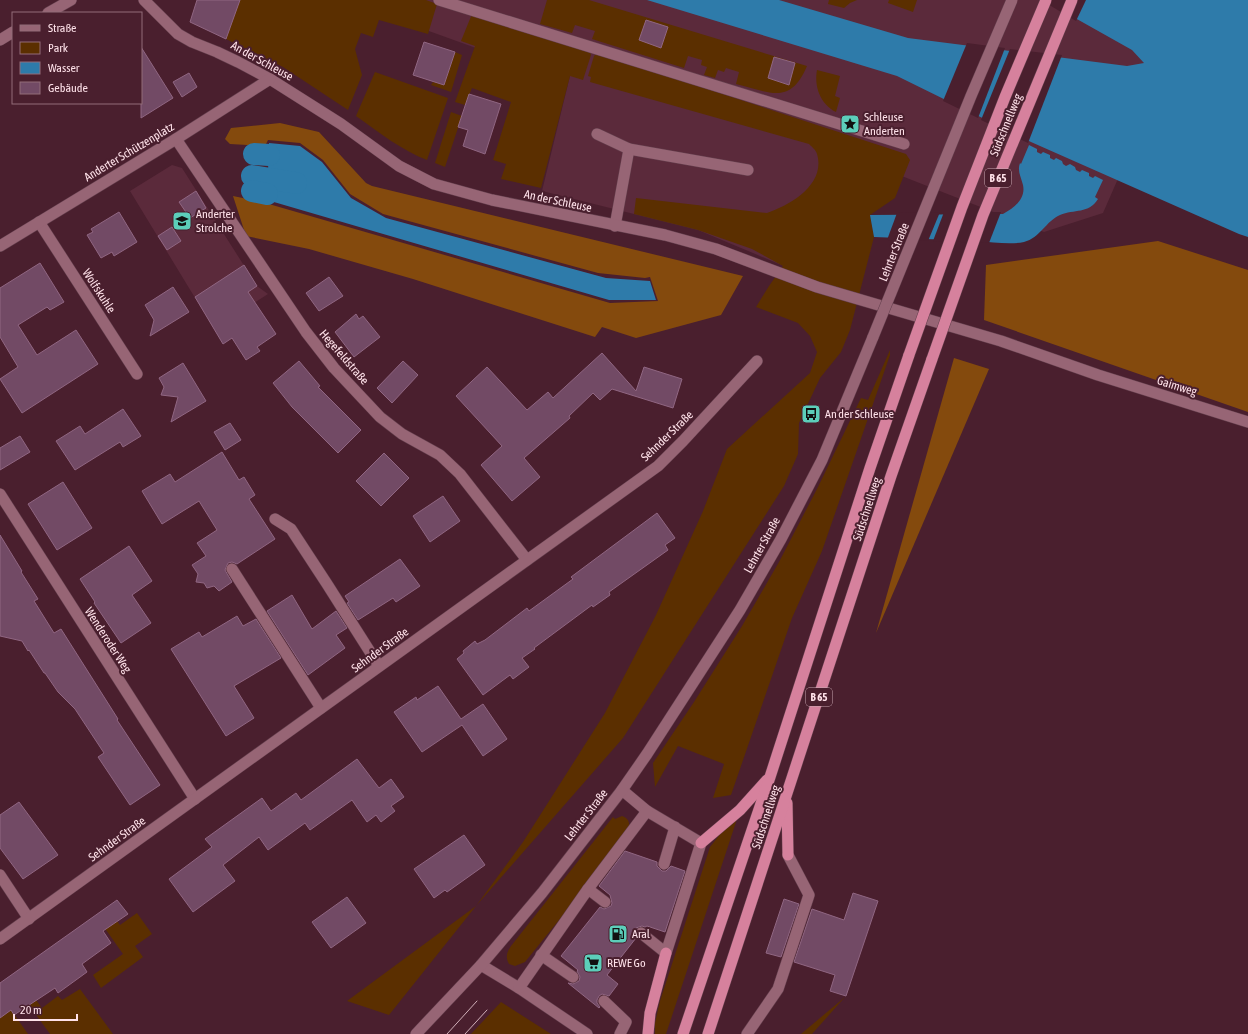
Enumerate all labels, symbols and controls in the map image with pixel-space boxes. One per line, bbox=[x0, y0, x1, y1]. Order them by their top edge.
legend bbox=[12, 12, 142, 104]
text: Straße bbox=[48, 21, 76, 35]
street label: An der Schleuse bbox=[228, 38, 296, 84]
text: Park bbox=[48, 41, 69, 55]
text: Wasser bbox=[48, 61, 80, 75]
text: Gebäude bbox=[48, 81, 88, 95]
street label: Südschnellweg bbox=[987, 91, 1025, 158]
place label: Schleuse Anderten bbox=[864, 110, 905, 138]
place icon: Schleuse Anderten bbox=[839, 113, 861, 135]
street label: Anderter Schützenplatz bbox=[81, 119, 177, 184]
road number: B 65 bbox=[985, 169, 1011, 187]
street label: An der Schleuse bbox=[523, 187, 593, 215]
place label: Anderter Strolche bbox=[196, 207, 235, 235]
school or university icon: Anderter Strolche bbox=[171, 210, 193, 232]
street label: Lehrter Straße bbox=[876, 221, 912, 283]
street label: Wolfskuhle bbox=[79, 266, 119, 316]
street label: Hegefeldstraße bbox=[316, 327, 372, 387]
street label: Gaimweg bbox=[1155, 373, 1199, 399]
bus stop icon: An der Schleuse bbox=[800, 403, 822, 425]
place label: An der Schleuse bbox=[825, 407, 894, 421]
street label: Sehnder Straße bbox=[638, 408, 696, 464]
street label: Südschnellweg bbox=[850, 475, 884, 543]
street label: Lehrter Straße bbox=[741, 515, 783, 575]
street label: Wenderoder Weg bbox=[82, 605, 135, 676]
street label: Sehnder Straße bbox=[349, 625, 411, 675]
road number: B 65 bbox=[806, 688, 832, 706]
street label: Südschnellweg bbox=[749, 783, 783, 851]
street label: Lehrter Straße bbox=[561, 786, 611, 844]
street label: Sehnder Straße bbox=[86, 814, 148, 864]
fuel station icon: Aral bbox=[607, 923, 629, 945]
place label: Aral bbox=[632, 927, 651, 941]
supermarket icon: REWE Go bbox=[582, 952, 604, 974]
place label: REWE Go bbox=[607, 956, 646, 970]
scale bar bbox=[14, 996, 77, 1022]
text: 20 m bbox=[20, 1003, 42, 1017]

